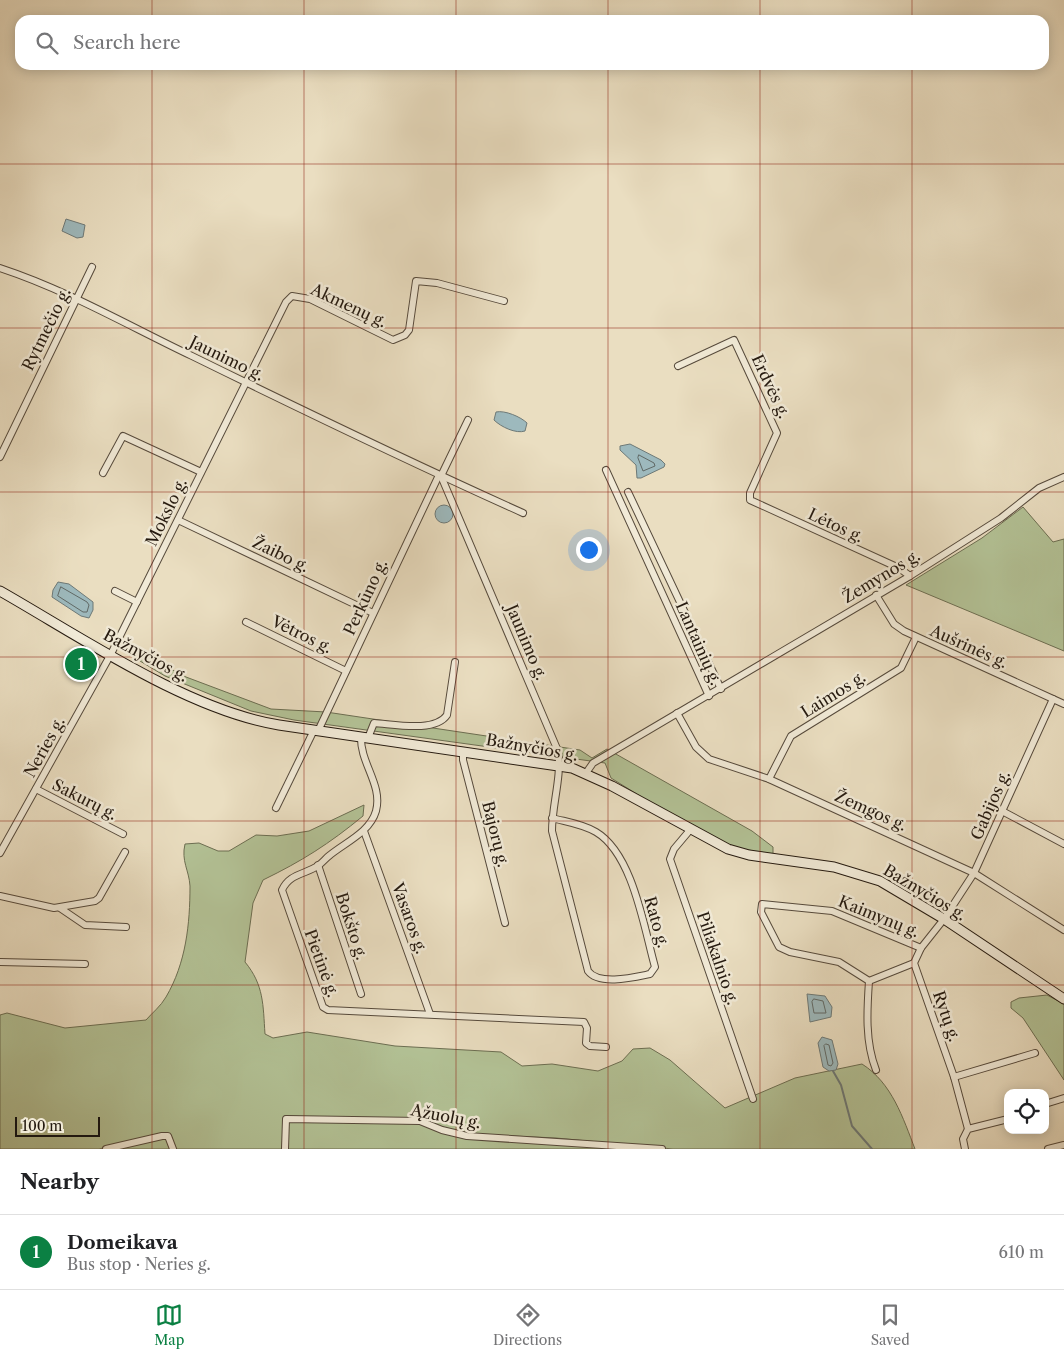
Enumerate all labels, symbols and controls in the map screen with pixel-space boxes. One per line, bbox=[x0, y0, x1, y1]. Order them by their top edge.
search box bbox=[15, 15, 1049, 70]
icon: search bbox=[33, 29, 61, 57]
text: Search here bbox=[73, 31, 181, 54]
street label: Akmenų g. bbox=[307, 278, 390, 331]
street label: Rytmečio g. bbox=[17, 284, 75, 374]
street label: Jaunimo g. bbox=[184, 330, 267, 385]
street label: Erdvės g. bbox=[748, 351, 794, 421]
street label: Mokslo g. bbox=[141, 475, 191, 549]
street label: Lėtos g. bbox=[805, 504, 867, 546]
street label: Žaibo g. bbox=[249, 531, 313, 576]
your location bbox=[576, 537, 602, 563]
street label: Žemynos g. bbox=[838, 544, 923, 607]
street label: Perkūno g. bbox=[339, 556, 391, 638]
street label: Jaunimo g. bbox=[501, 598, 552, 683]
street label: Lantainių g. bbox=[672, 598, 726, 688]
street label: Vėtros g. bbox=[268, 610, 336, 657]
street label: Aušrinės g. bbox=[926, 620, 1011, 672]
street label: Bažnyčios g. bbox=[100, 624, 192, 686]
pin: 1 bbox=[65, 645, 97, 683]
street label: Laimos g. bbox=[797, 666, 869, 722]
street label: Neries g. bbox=[19, 713, 69, 781]
street label: Bažnyčios g. bbox=[484, 729, 580, 765]
street label: Gabijos g. bbox=[966, 767, 1014, 843]
street label: Sakurų g. bbox=[49, 774, 121, 824]
street label: Žemgos g. bbox=[832, 784, 911, 835]
street label: Bajorų g. bbox=[478, 799, 514, 869]
street label: Bažnyčios g. bbox=[880, 859, 970, 925]
street label: Vasaros g. bbox=[388, 879, 432, 956]
street label: Bokšto g. bbox=[332, 890, 372, 962]
street label: Kaimynų g. bbox=[836, 891, 922, 941]
street label: Rato g. bbox=[640, 894, 674, 950]
street label: Piliakalnio g. bbox=[693, 909, 743, 1007]
street label: Pietinė g. bbox=[300, 926, 344, 1000]
street label: Rytų g. bbox=[929, 988, 965, 1044]
map controls bbox=[1004, 1089, 1049, 1134]
button: locate bbox=[1004, 1089, 1049, 1134]
street label: Ąžuolų g. bbox=[408, 1099, 483, 1133]
scale bar bbox=[15, 1114, 100, 1137]
text: 100 m bbox=[22, 1117, 62, 1135]
text: Nearby bbox=[20, 1169, 99, 1194]
text: Domeikava bbox=[67, 1231, 178, 1254]
text: 1 bbox=[32, 1242, 40, 1262]
text: 610 m bbox=[999, 1242, 1044, 1262]
text: Bus stop · Neries g. bbox=[67, 1254, 211, 1274]
tab: Map bbox=[154, 1301, 184, 1349]
tab: Directions bbox=[493, 1301, 562, 1349]
tab: Saved bbox=[871, 1301, 910, 1349]

